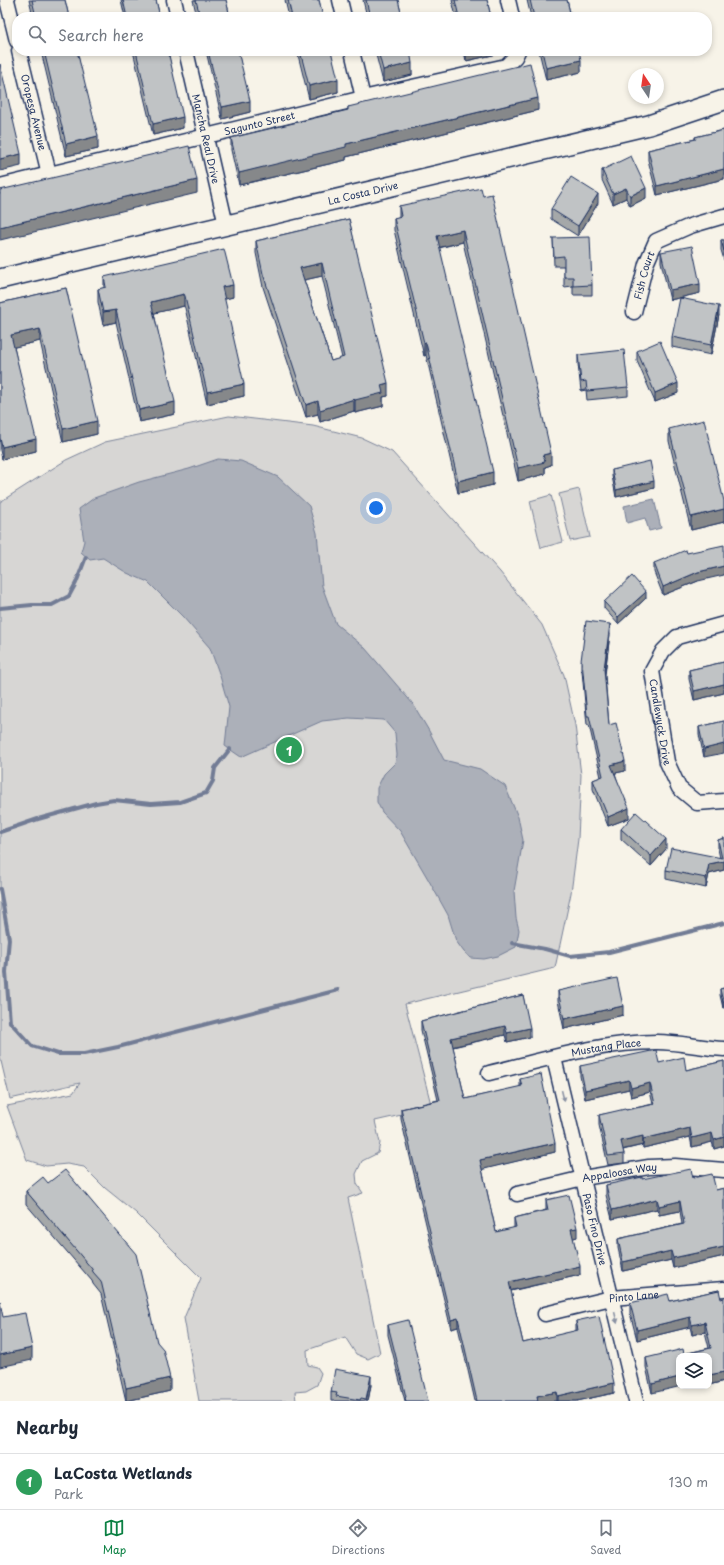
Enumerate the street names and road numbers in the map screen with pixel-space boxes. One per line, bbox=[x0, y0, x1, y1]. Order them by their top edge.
street label: Oropesa Avenue bbox=[18, 72, 51, 152]
street label: Mancha Real Drive bbox=[189, 92, 224, 185]
street label: Sagunto Street bbox=[222, 107, 296, 138]
street label: La Costa Drive bbox=[326, 177, 399, 208]
street label: Fish Court bbox=[629, 249, 658, 301]
street label: Candlewyck Drive bbox=[646, 678, 675, 768]
street label: Mustang Place bbox=[570, 1034, 642, 1060]
street label: Appaloosa Way bbox=[581, 1159, 658, 1185]
street label: Paso Fino Drive bbox=[580, 1191, 611, 1267]
street label: Pinto Lane bbox=[608, 1286, 660, 1305]

